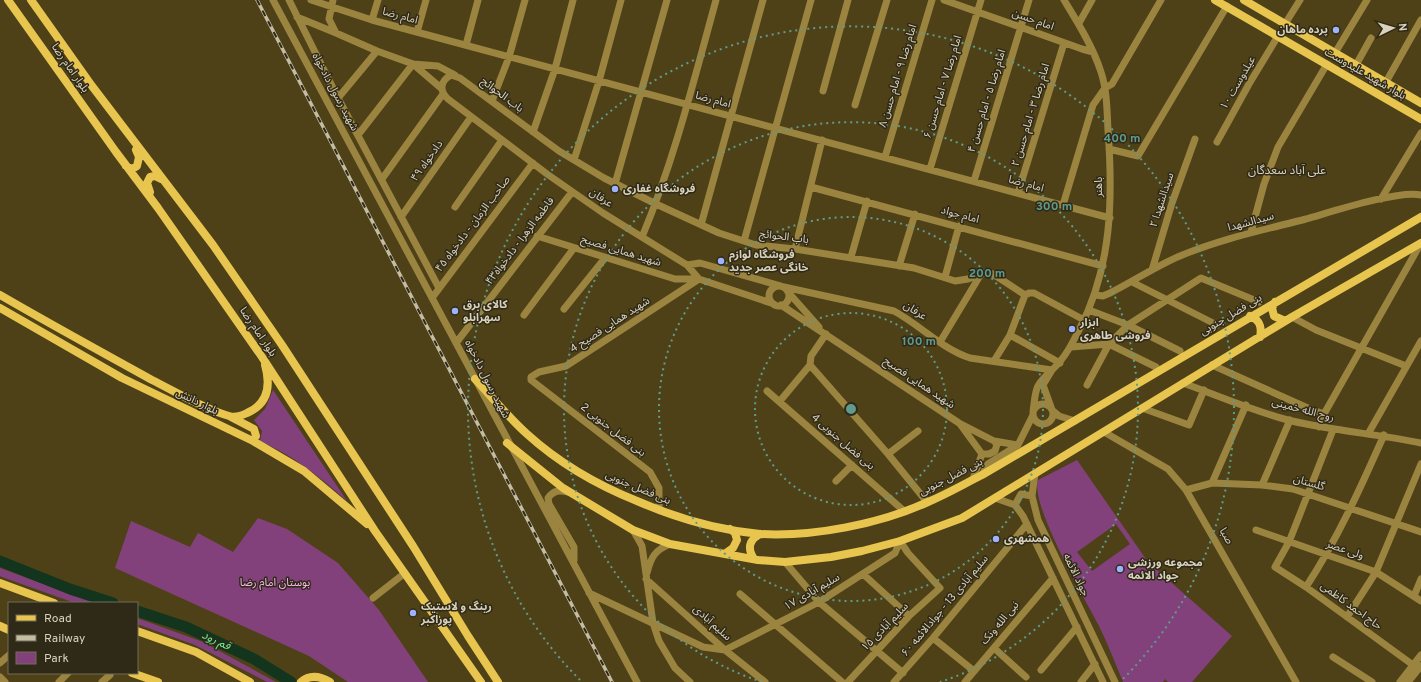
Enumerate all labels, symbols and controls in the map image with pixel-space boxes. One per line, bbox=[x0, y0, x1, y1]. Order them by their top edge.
street label: امام رضا bbox=[381, 5, 419, 27]
street label: امام حسن bbox=[1010, 6, 1056, 34]
north arrow bbox=[1373, 8, 1413, 48]
street label: امام رضا ۹ - امام حسن ۸ bbox=[876, 23, 920, 129]
place label: پرده ماهان bbox=[1277, 23, 1328, 37]
text: N bbox=[1395, 23, 1409, 32]
marker: پرده ماهان bbox=[1331, 25, 1341, 35]
street label: امام رضا ۷ - امام حسن ۶ bbox=[921, 34, 965, 140]
street label: بلوار امام رضا bbox=[48, 41, 92, 95]
street label: بلوار شهید علیدوست bbox=[1322, 45, 1408, 103]
street label: امام رضا ۵ - امام حسن ۴ bbox=[965, 48, 1009, 154]
street label: شهید رسول دادخواه bbox=[309, 51, 362, 134]
street label: عیلدوست ۱۰ bbox=[1217, 53, 1259, 112]
street label: امام رضا ۳ - امام حسن ۲ bbox=[1009, 62, 1053, 168]
street label: باب الحوائج bbox=[478, 74, 526, 116]
street label: امام رضا bbox=[694, 89, 732, 111]
text: 400 m bbox=[1103, 131, 1141, 147]
street label: دادخواه ۴۹ bbox=[408, 138, 446, 184]
district label: علی آباد سعدگان bbox=[1248, 163, 1326, 179]
street label: سیدالشهدا ۲ bbox=[1147, 171, 1177, 229]
street label: صاحب الزمان - دادخواه ۴۵ bbox=[432, 173, 514, 275]
street label: امام رضا bbox=[1007, 173, 1045, 195]
street label: باهنر bbox=[1092, 177, 1106, 198]
place label: فروشگاه غفاری bbox=[623, 182, 696, 196]
marker: فروشگاه غفاری bbox=[610, 184, 620, 194]
street label: عرفان bbox=[587, 185, 616, 211]
street label: فاطمه الزهرا - دادخواه۴۳ bbox=[482, 194, 558, 288]
text: 300 m bbox=[1036, 199, 1072, 215]
street label: امام جواد bbox=[939, 203, 981, 227]
street label: سیدالشهدا bbox=[1226, 209, 1276, 235]
street label: باب الحوائج bbox=[758, 227, 810, 247]
street label: شهید همایی فصیح bbox=[579, 232, 663, 270]
place label: فروشگاه لوازم خانگی عصر جدید bbox=[729, 248, 808, 275]
marker: فروشگاه لوازم خانگی عصر جدید bbox=[716, 256, 726, 266]
text: 200 m bbox=[969, 266, 1005, 282]
street label: بنی فضل جنوبی bbox=[1197, 291, 1265, 339]
street label: شهید همایی فصیح 4 bbox=[567, 294, 653, 356]
place label: کالای برق سهرابلو bbox=[463, 298, 508, 325]
street label: عرفان bbox=[901, 298, 930, 324]
street label: بلوار امام رضا bbox=[236, 304, 280, 360]
marker: کالای برق سهرابلو bbox=[450, 306, 460, 316]
place label: ابزار فروشی طاهری bbox=[1079, 316, 1151, 343]
marker: ابزار فروشی طاهری bbox=[1067, 324, 1077, 334]
text: 100 m bbox=[902, 334, 936, 350]
street label: شهید رسول دادخواه bbox=[461, 337, 513, 421]
street label: شهید همایی فصیح bbox=[881, 354, 958, 412]
street label: بلوار دانش bbox=[173, 386, 221, 418]
street label: روح الله خمینی bbox=[1270, 395, 1336, 425]
street label: بنی فضل جنوبی 2 bbox=[577, 400, 649, 460]
centre of rings bbox=[844, 402, 858, 416]
street label: بنی فضل جنوبی 4 bbox=[808, 411, 878, 473]
street label: بنی فضل جنوبی bbox=[917, 455, 985, 499]
street label: بنی فضل جنوبی bbox=[603, 468, 673, 508]
street label: گلستان bbox=[1292, 472, 1327, 494]
street label: صبا bbox=[1216, 525, 1236, 547]
place label: همشهری bbox=[1004, 532, 1049, 546]
marker: همشهری bbox=[991, 534, 1001, 544]
street label: ولی عصر bbox=[1323, 537, 1366, 563]
street label: جواد الائمه bbox=[1060, 551, 1093, 599]
street label: سلیم آبادی 13 - جوادالائمه ۶۰ bbox=[898, 552, 993, 660]
place label: مجموعه ورزشی جواد الائمه bbox=[1128, 556, 1203, 583]
marker: مجموعه ورزشی جواد الائمه bbox=[1115, 564, 1125, 574]
street label: سلیم آبادی ۱۷ bbox=[782, 570, 843, 615]
park label: بوستان امام رضا bbox=[240, 576, 310, 590]
street label: حاج احمد کاظمی bbox=[1317, 579, 1385, 633]
street label: نبی الله ونک bbox=[978, 598, 1022, 648]
street label: سلیم آبادی ۱۵ bbox=[858, 599, 913, 655]
place label: رینگ و لاستیک پوراکبر bbox=[420, 600, 492, 627]
legend bbox=[8, 602, 138, 674]
street label: سلیم آبادی bbox=[689, 602, 734, 645]
marker: رینگ و لاستیک پوراکبر bbox=[408, 608, 418, 618]
text: Road bbox=[44, 611, 72, 627]
water label: قم رود bbox=[199, 627, 235, 655]
text: Railway bbox=[44, 631, 85, 647]
text: Park bbox=[44, 651, 69, 667]

